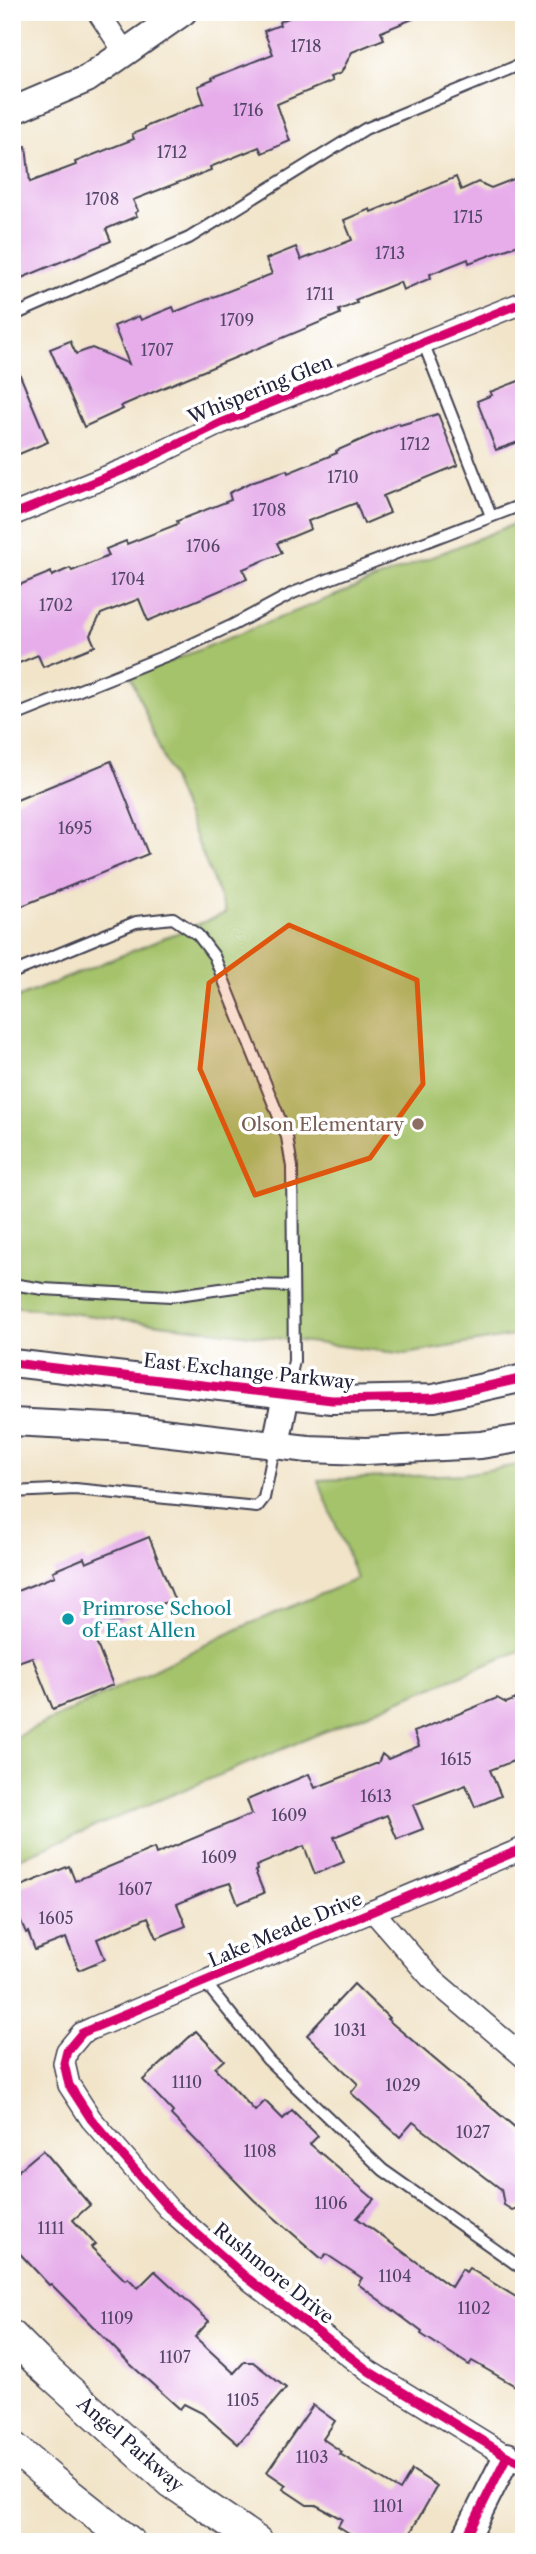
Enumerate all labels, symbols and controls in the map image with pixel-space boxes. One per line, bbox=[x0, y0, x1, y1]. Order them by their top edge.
house number: 1718 bbox=[291, 36, 321, 56]
house number: 1716 bbox=[233, 100, 263, 120]
house number: 1712 bbox=[157, 142, 187, 162]
house number: 1708 bbox=[85, 189, 119, 209]
house number: 1715 bbox=[453, 207, 483, 227]
house number: 1713 bbox=[375, 243, 405, 263]
house number: 1711 bbox=[306, 284, 334, 304]
house number: 1709 bbox=[220, 310, 254, 330]
house number: 1707 bbox=[141, 340, 173, 360]
street label: Whispering Glen bbox=[184, 350, 336, 429]
house number: 1712 bbox=[400, 434, 430, 454]
house number: 1710 bbox=[327, 467, 359, 487]
house number: 1708 bbox=[252, 500, 286, 520]
house number: 1706 bbox=[186, 536, 220, 556]
house number: 1704 bbox=[111, 569, 145, 589]
house number: 1702 bbox=[39, 595, 73, 615]
house number: 1695 bbox=[58, 818, 92, 838]
place label: Olson Elementary bbox=[241, 1113, 404, 1136]
marker: Olson Elementary bbox=[410, 1116, 426, 1132]
street label: East Exchange Parkway bbox=[142, 1349, 356, 1394]
place label: Primrose School of East Allen bbox=[82, 1597, 232, 1642]
marker: Primrose School of East Allen bbox=[60, 1611, 76, 1627]
house number: 1615 bbox=[440, 1749, 472, 1769]
house number: 1613 bbox=[360, 1786, 392, 1806]
house number: 1609 bbox=[271, 1805, 307, 1825]
house number: 1609 bbox=[201, 1847, 237, 1867]
house number: 1607 bbox=[118, 1879, 152, 1899]
street label: Lake Meade Drive bbox=[205, 1887, 365, 1972]
house number: 1605 bbox=[39, 1908, 73, 1928]
house number: 1031 bbox=[334, 2020, 366, 2040]
house number: 1110 bbox=[172, 2072, 202, 2092]
house number: 1029 bbox=[385, 2075, 421, 2095]
house number: 1027 bbox=[456, 2122, 490, 2142]
house number: 1108 bbox=[243, 2141, 277, 2161]
house number: 1106 bbox=[315, 2193, 347, 2213]
house number: 1111 bbox=[38, 2218, 65, 2238]
street label: Rushmore Drive bbox=[209, 2218, 338, 2329]
house number: 1104 bbox=[379, 2266, 411, 2286]
house number: 1102 bbox=[458, 2298, 490, 2318]
house number: 1109 bbox=[101, 2308, 133, 2328]
house number: 1107 bbox=[159, 2347, 191, 2367]
house number: 1105 bbox=[227, 2390, 259, 2410]
street label: Angel Parkway bbox=[72, 2391, 189, 2497]
house number: 1103 bbox=[296, 2447, 328, 2467]
house number: 1101 bbox=[373, 2496, 403, 2516]

